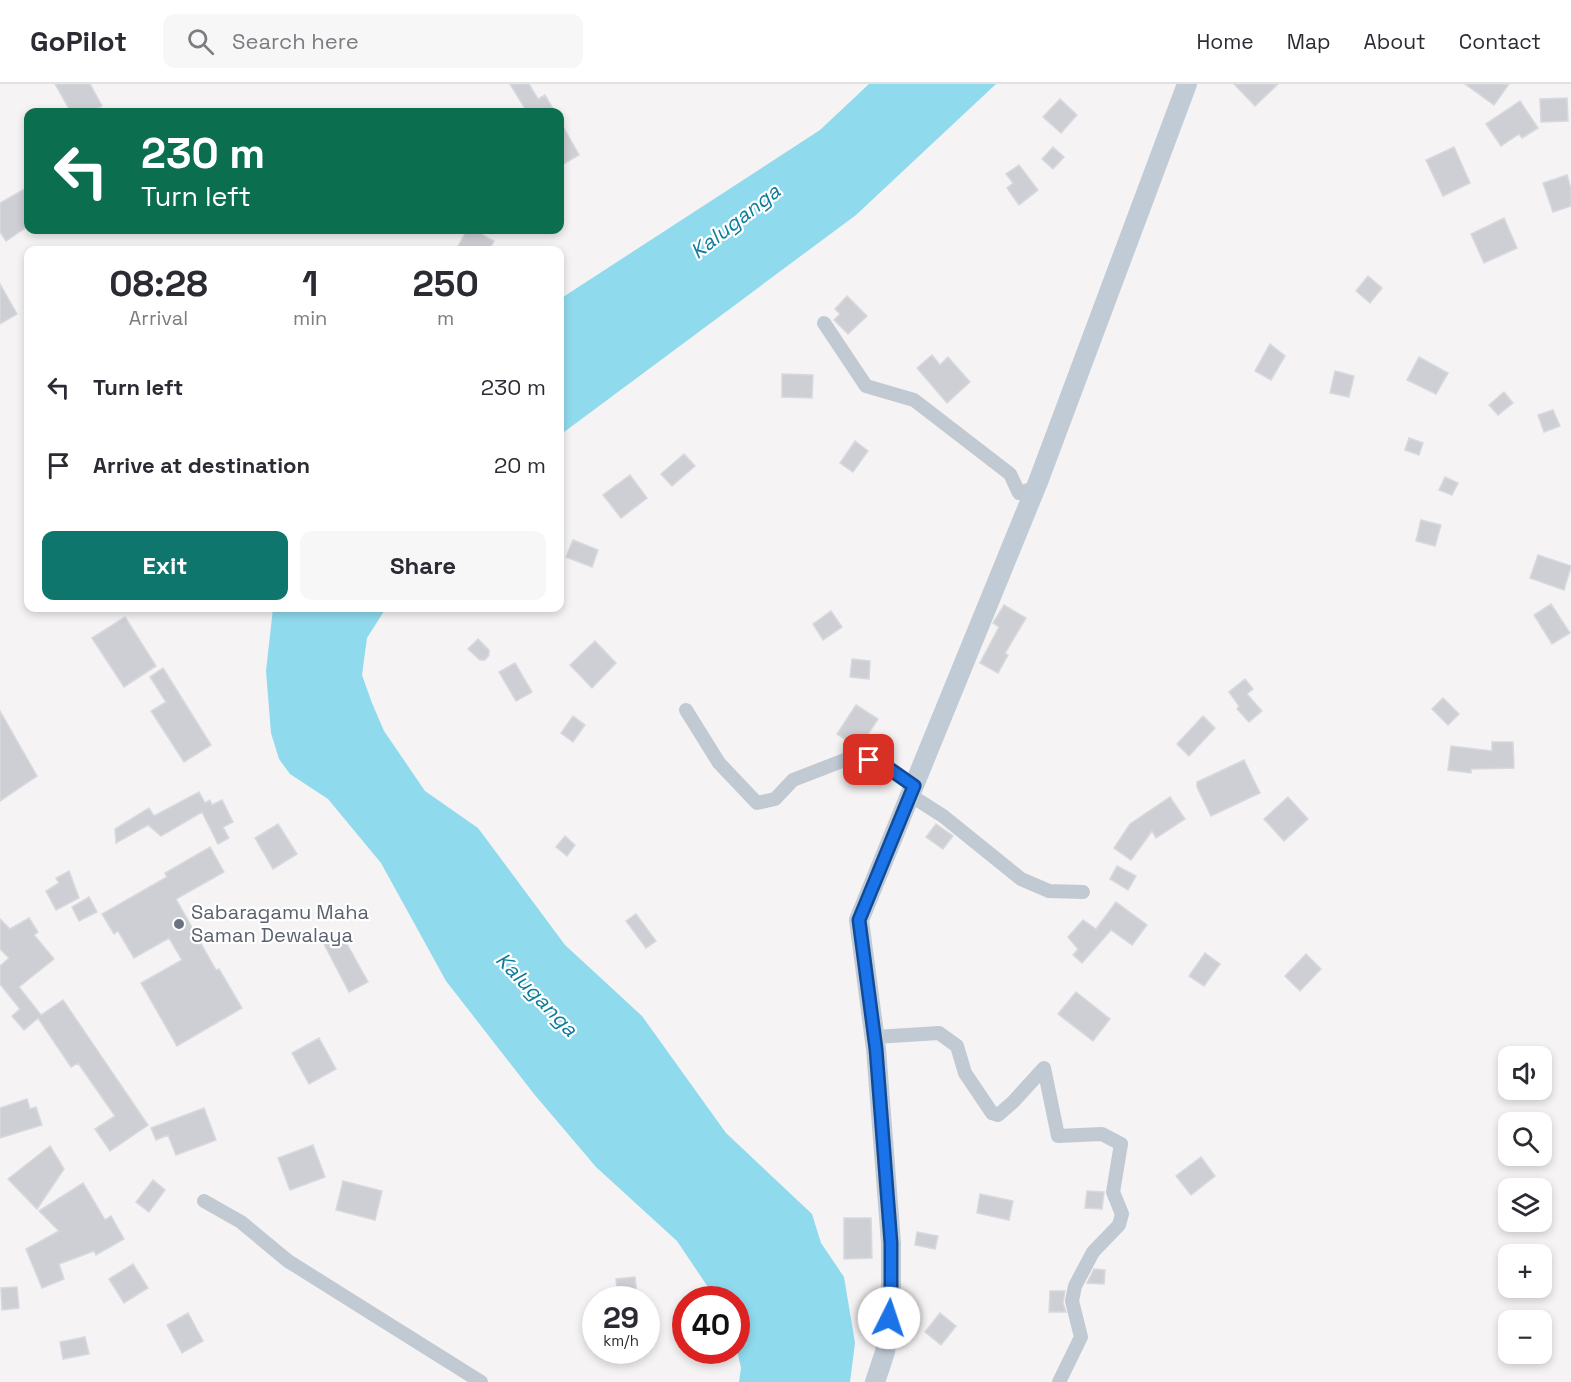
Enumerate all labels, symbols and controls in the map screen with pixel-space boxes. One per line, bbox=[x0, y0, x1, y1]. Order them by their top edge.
search box bbox=[163, 14, 583, 68]
text: GoPilot bbox=[30, 23, 127, 59]
icon: search bbox=[184, 25, 217, 58]
text: Search here bbox=[232, 27, 359, 55]
text: Home bbox=[1196, 28, 1254, 55]
text: Map bbox=[1287, 28, 1331, 55]
text: About bbox=[1364, 28, 1426, 55]
text: Contact bbox=[1459, 28, 1541, 55]
text: 230 m bbox=[141, 127, 265, 180]
icon: left bbox=[42, 132, 120, 210]
water label: Kaluganga bbox=[685, 177, 786, 265]
text: Turn left bbox=[141, 179, 251, 214]
text: 08:28 bbox=[109, 261, 208, 307]
text: 1 bbox=[302, 261, 318, 307]
text: 250 bbox=[412, 261, 479, 307]
text: Arrival bbox=[129, 305, 188, 331]
text: min bbox=[293, 305, 327, 331]
text: m bbox=[437, 305, 454, 331]
icon: left bbox=[42, 371, 75, 404]
text: Turn left bbox=[93, 373, 183, 401]
text: 230 m bbox=[481, 373, 546, 401]
icon: arrive bbox=[42, 449, 75, 482]
text: Arrive at destination bbox=[93, 451, 310, 479]
text: 20 m bbox=[494, 451, 546, 479]
button: Exit bbox=[42, 531, 288, 600]
button: Share bbox=[300, 531, 546, 600]
pin bbox=[843, 734, 894, 785]
icon: arrive bbox=[852, 743, 885, 776]
place label: Sabaragamu Maha Saman Dewalaya bbox=[191, 899, 369, 948]
marker: Sabaragamu Maha Saman Dewalaya bbox=[172, 917, 186, 931]
water label: Kaluganga bbox=[490, 946, 584, 1042]
map controls bbox=[1498, 1046, 1552, 1364]
button: sound bbox=[1498, 1046, 1552, 1100]
button: search bbox=[1498, 1112, 1552, 1166]
button: layers bbox=[1498, 1178, 1552, 1232]
button: + bbox=[1498, 1244, 1552, 1298]
speed limit sign: 40 bbox=[672, 1286, 750, 1364]
position arrow bbox=[857, 1286, 921, 1350]
text: 29 bbox=[603, 1298, 639, 1337]
button: − bbox=[1498, 1310, 1552, 1364]
text: km/h bbox=[603, 1331, 639, 1350]

